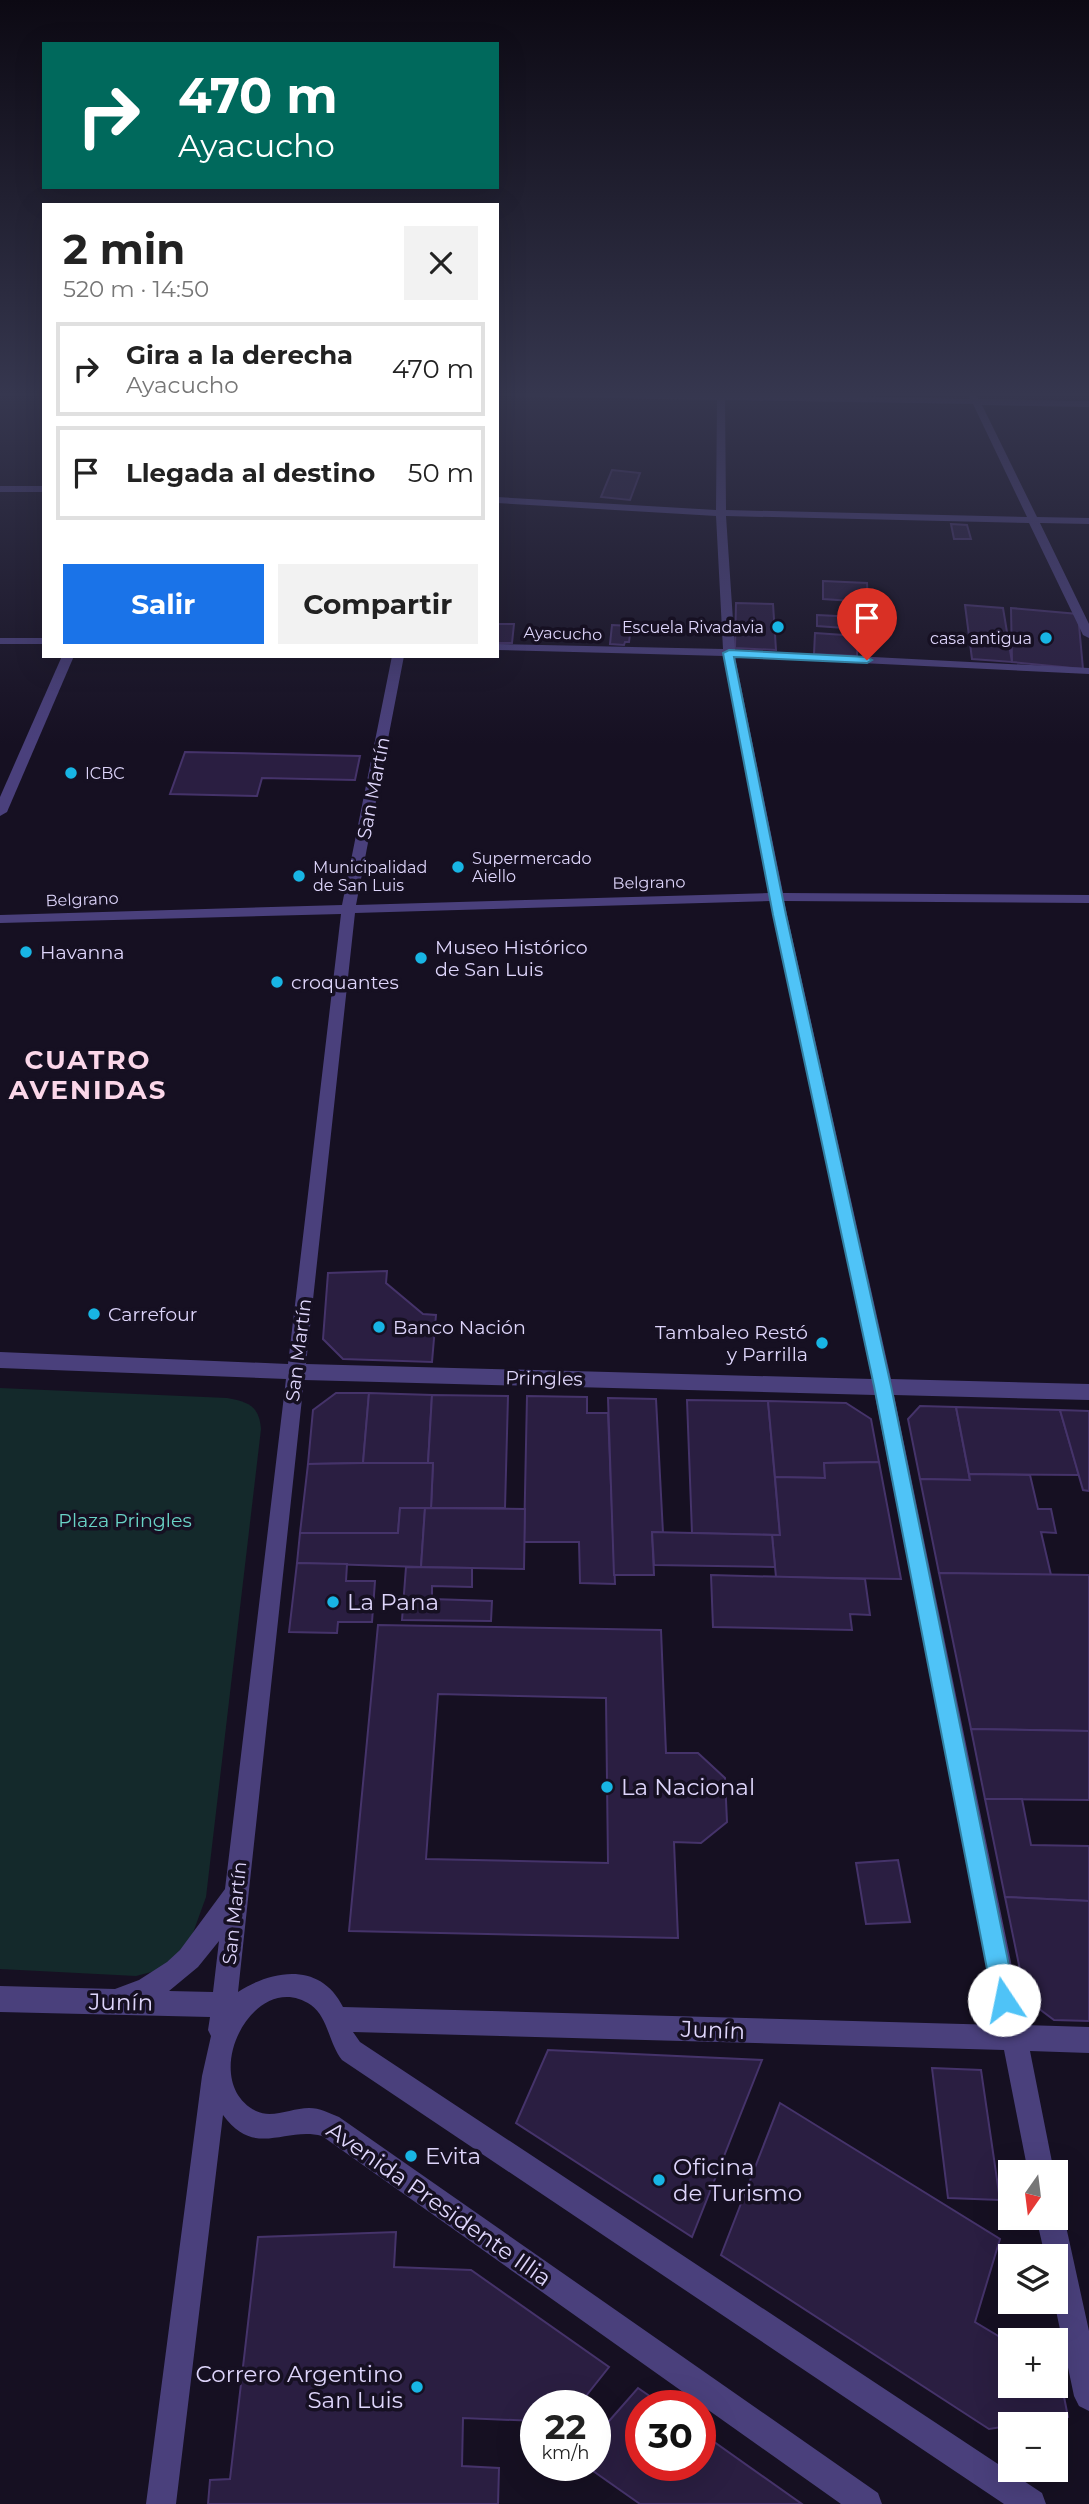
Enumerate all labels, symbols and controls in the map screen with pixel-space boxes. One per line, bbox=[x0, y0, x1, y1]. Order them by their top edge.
text: 470 m bbox=[178, 66, 338, 125]
icon: right bbox=[63, 70, 154, 161]
text: Ayacucho bbox=[178, 126, 335, 165]
text: 2 min bbox=[63, 223, 185, 275]
button: close bbox=[404, 226, 478, 300]
text: 520 m · 14:50 bbox=[63, 275, 209, 303]
text: Gira a la derecha bbox=[126, 339, 353, 371]
icon: right bbox=[67, 350, 105, 388]
text: 470 m bbox=[392, 353, 474, 385]
text: Ayacucho bbox=[126, 371, 239, 399]
icon: arrive bbox=[67, 454, 105, 492]
text: Llegada al destino bbox=[126, 457, 375, 489]
text: 50 m bbox=[408, 457, 474, 489]
button: Salir bbox=[63, 564, 264, 644]
button: Compartir bbox=[278, 564, 478, 644]
pin bbox=[837, 588, 897, 660]
icon: arrive bbox=[848, 599, 886, 637]
place label: Escuela Rivadavia bbox=[622, 618, 764, 637]
marker: Escuela Rivadavia bbox=[770, 619, 786, 635]
street label: Ayacucho bbox=[523, 623, 602, 644]
place label: casa antigua bbox=[930, 629, 1032, 648]
marker: casa antigua bbox=[1038, 630, 1054, 646]
street label: San Martín bbox=[352, 735, 395, 841]
place label: ICBC bbox=[85, 764, 125, 783]
marker: ICBC bbox=[63, 765, 79, 781]
place label: Supermercado Aiello bbox=[472, 849, 592, 886]
place label: Municipalidad de San Luis bbox=[313, 858, 427, 895]
marker: Supermercado Aiello bbox=[450, 859, 466, 875]
marker: Municipalidad de San Luis bbox=[291, 868, 307, 884]
street label: Belgrano bbox=[612, 872, 686, 893]
street label: Belgrano bbox=[45, 889, 119, 910]
place label: Museo Histórico de San Luis bbox=[435, 936, 588, 981]
place label: Havanna bbox=[40, 941, 125, 964]
marker: Havanna bbox=[18, 944, 34, 960]
marker: Museo Histórico de San Luis bbox=[413, 950, 429, 966]
place label: croquantes bbox=[291, 971, 399, 994]
marker: croquantes bbox=[269, 974, 285, 990]
district label: CUATRO AVENIDAS bbox=[8, 1044, 167, 1106]
street label: San Martín bbox=[281, 1297, 316, 1403]
place label: Carrefour bbox=[108, 1303, 197, 1326]
marker: Carrefour bbox=[86, 1306, 102, 1322]
place label: Banco Nación bbox=[393, 1316, 526, 1339]
marker: Banco Nación bbox=[371, 1319, 387, 1335]
place label: Tambaleo Restó y Parrilla bbox=[655, 1321, 808, 1366]
marker: Tambaleo Restó y Parrilla bbox=[814, 1335, 830, 1351]
street label: Pringles bbox=[505, 1366, 583, 1391]
park label: Plaza Pringles bbox=[58, 1509, 192, 1532]
place label: La Pana bbox=[347, 1588, 439, 1616]
marker: La Pana bbox=[325, 1594, 341, 1610]
place label: La Nacional bbox=[621, 1773, 755, 1801]
marker: La Nacional bbox=[599, 1779, 615, 1795]
street label: San Martín bbox=[218, 1860, 251, 1966]
position arrow bbox=[967, 1963, 1041, 2037]
street label: Junín bbox=[88, 1987, 153, 2017]
street label: Junín bbox=[679, 2015, 746, 2045]
street label: Avenida Presidente Illia bbox=[321, 2116, 557, 2292]
place label: Evita bbox=[425, 2142, 481, 2170]
marker: Evita bbox=[403, 2148, 419, 2164]
place label: Oficina de Turismo bbox=[673, 2153, 802, 2207]
north arrow bbox=[998, 2160, 1068, 2230]
map controls bbox=[998, 2160, 1068, 2482]
marker: Oficina de Turismo bbox=[651, 2172, 667, 2188]
button: layers bbox=[998, 2244, 1068, 2314]
button: + bbox=[998, 2328, 1068, 2398]
place label: Correro Argentino San Luis bbox=[195, 2360, 403, 2414]
marker: Correro Argentino San Luis bbox=[409, 2379, 425, 2395]
speed limit sign: 30 bbox=[625, 2390, 716, 2481]
text: 22 bbox=[545, 2405, 586, 2448]
button: − bbox=[998, 2412, 1068, 2482]
text: km/h bbox=[541, 2442, 590, 2464]

